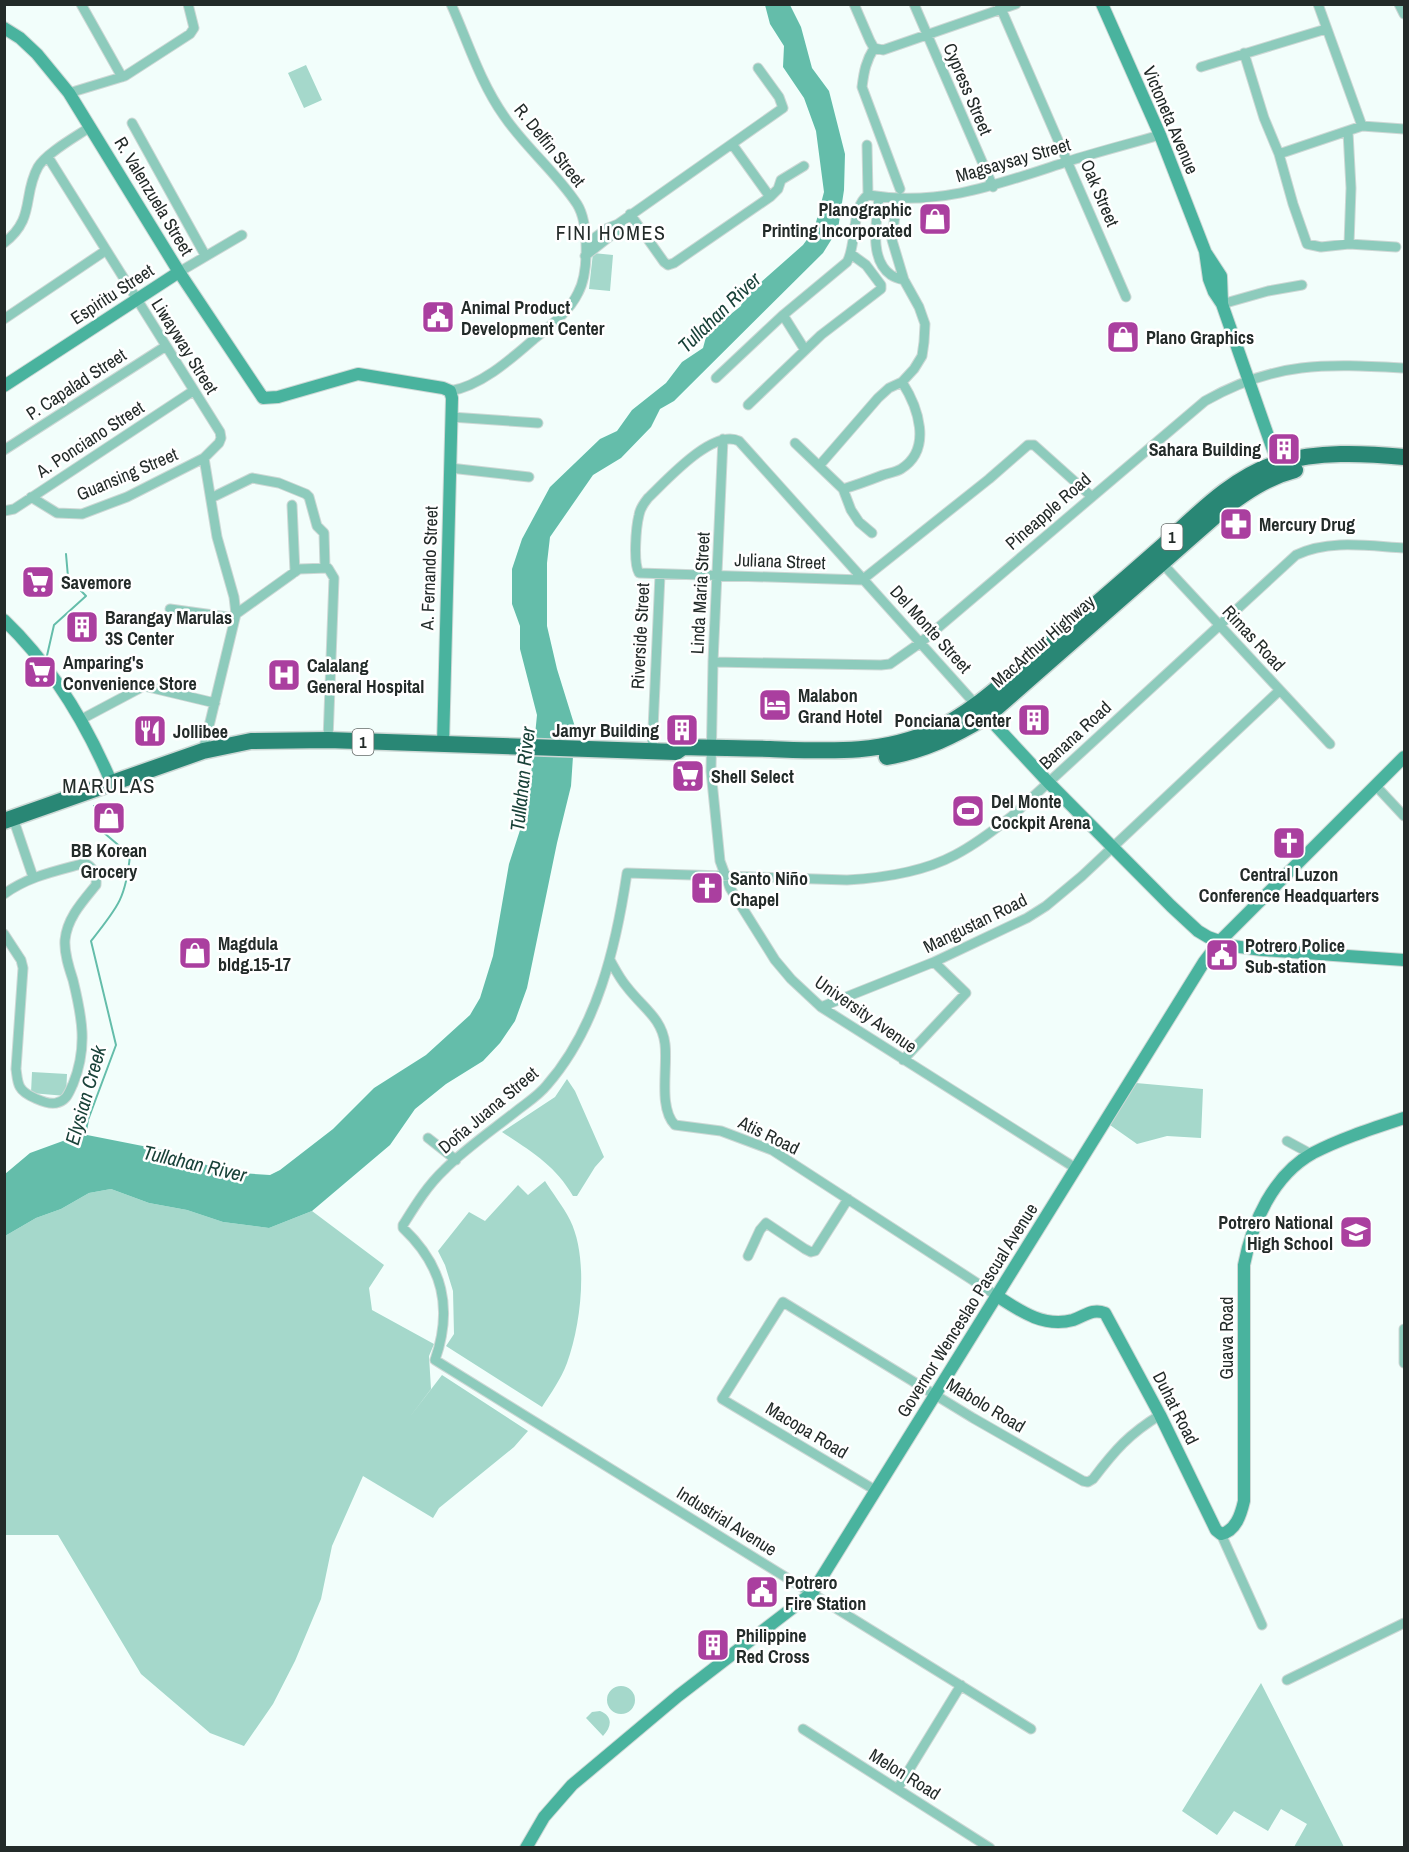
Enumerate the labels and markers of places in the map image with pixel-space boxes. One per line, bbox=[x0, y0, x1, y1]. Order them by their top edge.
place label: Planographic Printing Incorporated bbox=[762, 197, 912, 243]
shop icon: Planographic Printing Incorporated bbox=[917, 201, 953, 237]
place label: Animal Product Development Center bbox=[461, 295, 605, 341]
public building icon: Animal Product Development Center bbox=[420, 299, 456, 335]
shop icon: Plano Graphics bbox=[1105, 319, 1141, 355]
place label: Plano Graphics bbox=[1146, 325, 1254, 350]
building icon: Sahara Building bbox=[1266, 431, 1302, 467]
place label: Sahara Building bbox=[1149, 437, 1261, 462]
pharmacy icon: Mercury Drug bbox=[1218, 506, 1254, 542]
place label: Mercury Drug bbox=[1259, 512, 1355, 537]
supermarket icon: Savemore bbox=[20, 564, 56, 600]
place label: Savemore bbox=[61, 570, 132, 595]
place label: Barangay Marulas 3S Center bbox=[105, 605, 232, 651]
building icon: Barangay Marulas 3S Center bbox=[64, 609, 100, 645]
place label: Amparing's Convenience Store bbox=[63, 650, 197, 696]
place label: Calalang General Hospital bbox=[307, 653, 424, 699]
supermarket icon: Amparing's Convenience Store bbox=[22, 654, 58, 690]
hospital icon: Calalang General Hospital bbox=[266, 657, 302, 693]
place label: Malabon Grand Hotel bbox=[798, 683, 882, 729]
hotel icon: Malabon Grand Hotel bbox=[757, 687, 793, 723]
building icon: Ponciana Center bbox=[1016, 702, 1052, 738]
place label: Ponciana Center bbox=[895, 708, 1011, 733]
building icon: Jamyr Building bbox=[664, 712, 700, 748]
restaurant icon: Jollibee bbox=[132, 713, 168, 749]
place label: Jamyr Building bbox=[552, 718, 659, 743]
place label: Jollibee bbox=[173, 719, 228, 744]
supermarket icon: Shell Select bbox=[670, 758, 706, 794]
place label: Shell Select bbox=[711, 764, 794, 789]
place label: Del Monte Cockpit Arena bbox=[991, 789, 1091, 835]
sports icon: Del Monte Cockpit Arena bbox=[950, 793, 986, 829]
shop icon: BB Korean Grocery bbox=[91, 800, 127, 836]
church icon: Central Luzon Conference Headquarters bbox=[1271, 825, 1307, 861]
place label: BB Korean Grocery bbox=[71, 838, 147, 884]
place label: Central Luzon Conference Headquarters bbox=[1199, 862, 1379, 908]
place label: Santo Niño Chapel bbox=[730, 866, 808, 912]
church icon: Santo Niño Chapel bbox=[689, 870, 725, 906]
place label: Magdula bldg.15-17 bbox=[218, 931, 291, 977]
place label: Potrero Police Sub-station bbox=[1245, 933, 1345, 979]
shop icon: Magdula bldg.15-17 bbox=[177, 935, 213, 971]
public building icon: Potrero Police Sub-station bbox=[1204, 937, 1240, 973]
place label: Potrero National High School bbox=[1218, 1210, 1333, 1256]
school or university icon: Potrero National High School bbox=[1338, 1214, 1374, 1250]
place label: Potrero Fire Station bbox=[785, 1570, 866, 1616]
public building icon: Potrero Fire Station bbox=[744, 1574, 780, 1610]
place label: Philippine Red Cross bbox=[736, 1623, 810, 1669]
building icon: Philippine Red Cross bbox=[695, 1627, 731, 1663]

